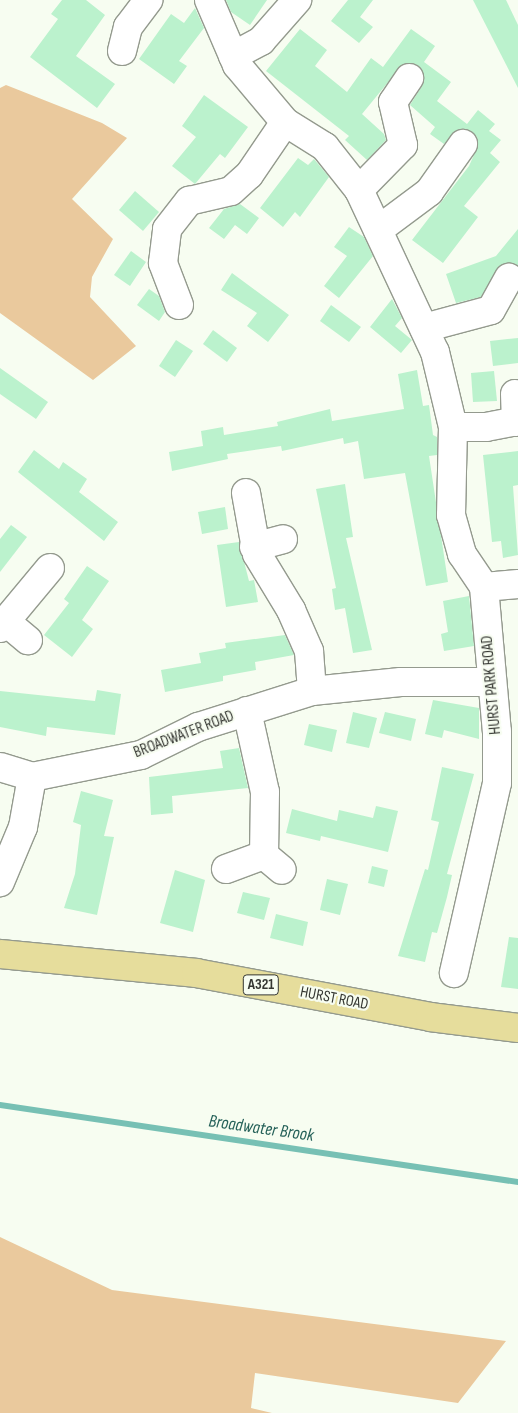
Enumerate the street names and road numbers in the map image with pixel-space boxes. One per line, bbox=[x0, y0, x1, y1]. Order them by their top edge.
street label: HURST PARK ROAD bbox=[478, 635, 506, 735]
street label: BROADWATER ROAD bbox=[131, 707, 237, 763]
road number: A321 bbox=[242, 972, 280, 998]
street label: HURST ROAD bbox=[298, 983, 370, 1015]

